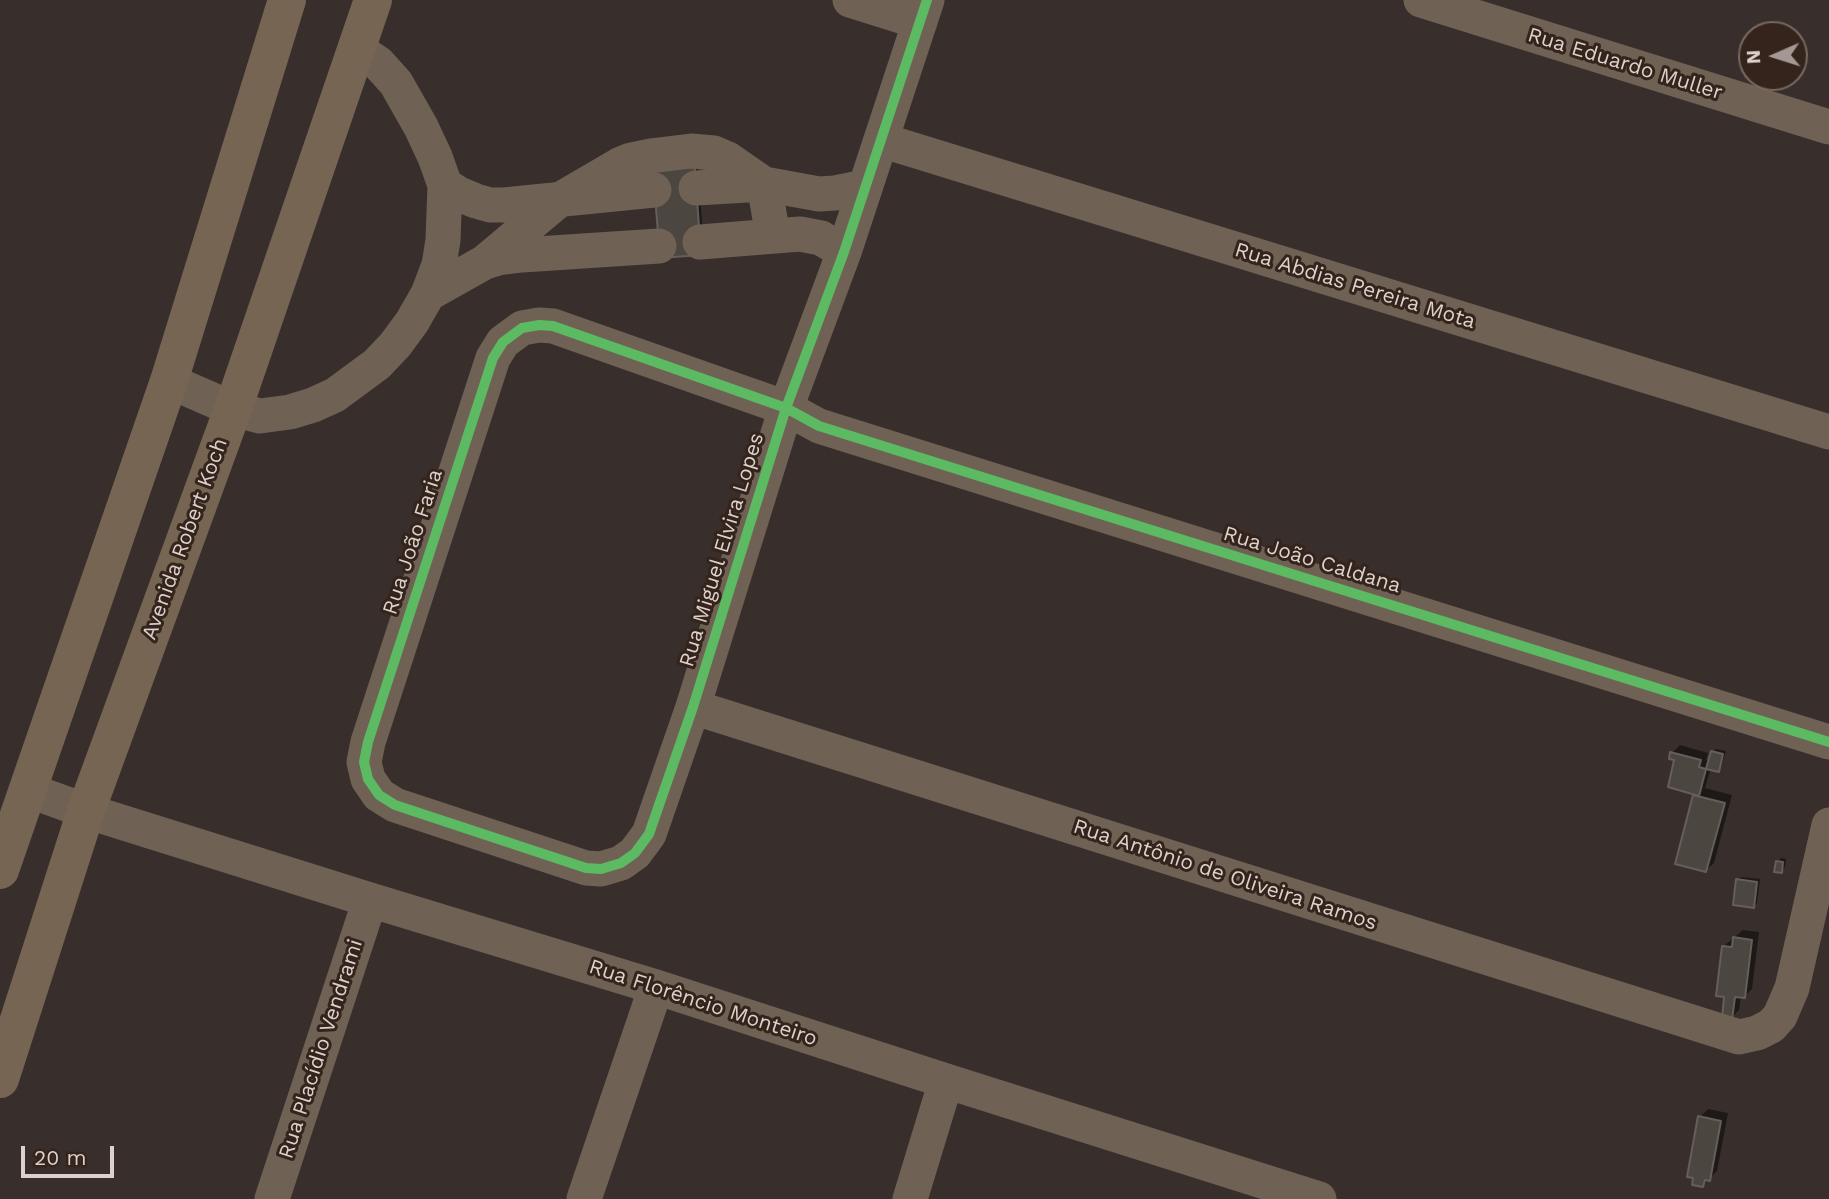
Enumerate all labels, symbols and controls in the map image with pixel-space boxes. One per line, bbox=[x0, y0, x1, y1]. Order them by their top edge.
north arrow bbox=[1738, 21, 1808, 91]
street label: Rua Eduardo Muller bbox=[1525, 22, 1725, 106]
text: N bbox=[1742, 49, 1765, 65]
street label: Rua Abdias Pereira Mota bbox=[1232, 237, 1478, 335]
street label: Rua Miguel Elvira Lopes bbox=[674, 430, 770, 670]
street label: Avenida Robert Koch bbox=[137, 435, 233, 643]
street label: Rua João Faria bbox=[378, 466, 448, 618]
street label: Rua João Caldana bbox=[1220, 521, 1404, 599]
street label: Rua Antônio de Oliveira Ramos bbox=[1070, 814, 1380, 936]
street label: Rua Placídio Vendrami bbox=[274, 936, 368, 1162]
street label: Rua Florêncio Monteiro bbox=[586, 954, 820, 1052]
scale bar bbox=[24, 1132, 117, 1176]
text: 20 m bbox=[34, 1145, 86, 1170]

